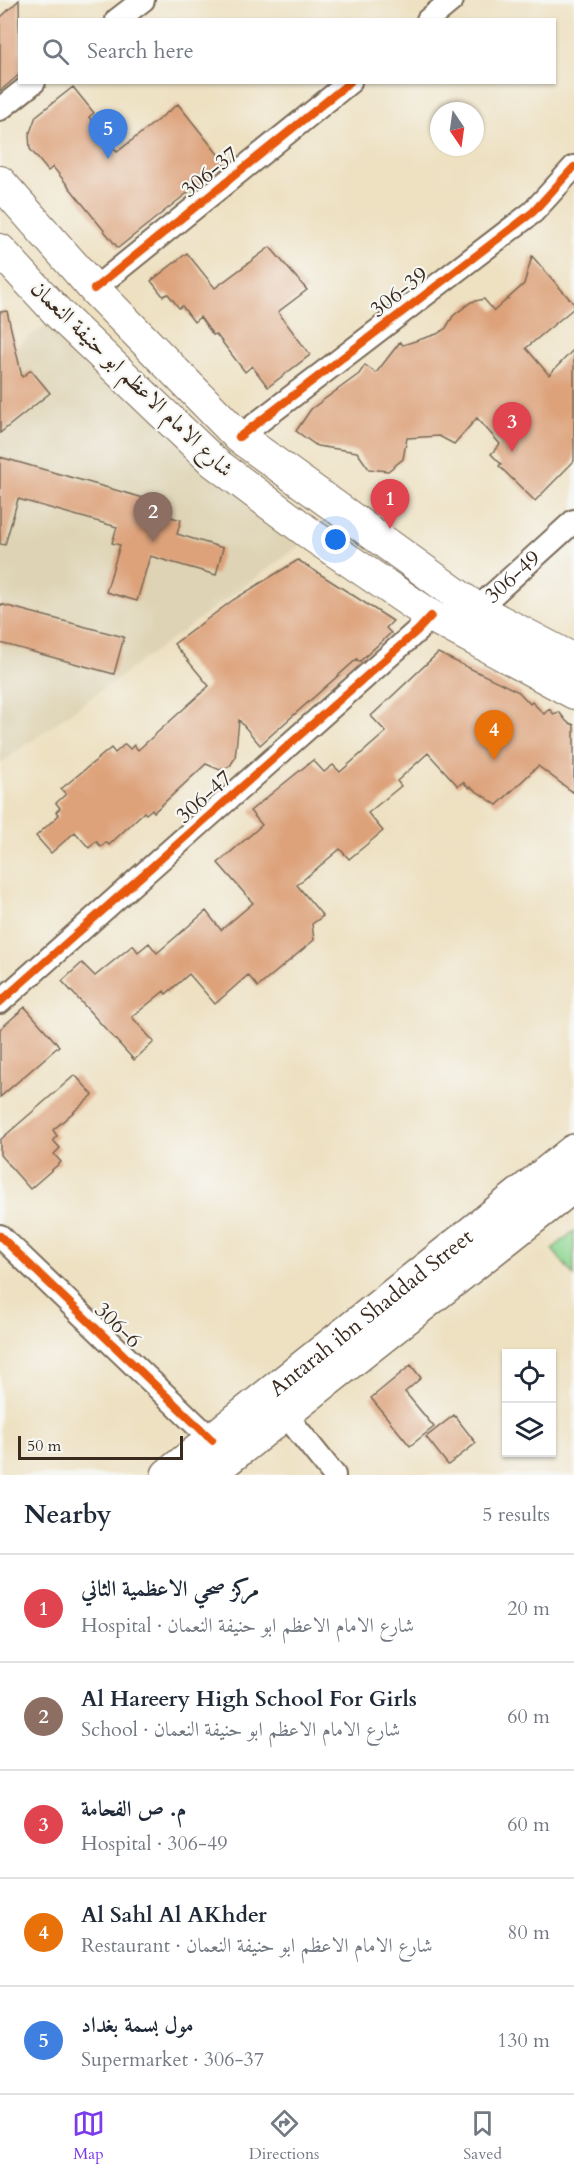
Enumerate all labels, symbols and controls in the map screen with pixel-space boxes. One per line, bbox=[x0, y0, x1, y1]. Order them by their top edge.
search box bbox=[18, 18, 556, 84]
icon: search bbox=[39, 35, 72, 68]
text: Search here bbox=[87, 36, 194, 66]
north arrow bbox=[430, 102, 484, 156]
pin: 5 bbox=[88, 110, 128, 159]
street label: 306-37 bbox=[175, 140, 245, 204]
street label: 306-39 bbox=[364, 260, 434, 324]
street label: شارع الامام الاعظم ابو حنيفة النعمان bbox=[21, 274, 240, 488]
pin: 3 bbox=[492, 402, 532, 452]
pin: 1 bbox=[370, 480, 410, 529]
pin: 2 bbox=[134, 492, 172, 542]
your location bbox=[321, 525, 350, 554]
street label: 306-49 bbox=[478, 543, 547, 610]
pin: 4 bbox=[474, 710, 514, 760]
street label: 306-47 bbox=[169, 764, 239, 830]
street label: Antarah ibn Shaddad Street bbox=[263, 1222, 479, 1403]
street label: 306-6 bbox=[88, 1295, 148, 1355]
map controls bbox=[502, 1349, 556, 1457]
button: locate bbox=[502, 1349, 556, 1403]
button: layers bbox=[502, 1403, 556, 1457]
scale bar bbox=[18, 1433, 183, 1460]
text: 50 m bbox=[27, 1435, 61, 1457]
text: Nearby bbox=[24, 1497, 112, 1532]
text: 5 results bbox=[482, 1501, 550, 1528]
text: مركز صحي الاعظمية الثاني bbox=[81, 1574, 259, 1604]
text: 1 bbox=[38, 1595, 49, 1622]
text: 20 m bbox=[507, 1595, 550, 1622]
text: Hospital · شارع الامام الاعظم ابو حنيفة النعمان bbox=[81, 1612, 414, 1639]
text: Al Hareery High School For Girls bbox=[81, 1684, 417, 1714]
text: 2 bbox=[38, 1703, 49, 1730]
text: 60 m bbox=[507, 1703, 550, 1730]
text: School · شارع الامام الاعظم ابو حنيفة النعمان bbox=[81, 1716, 400, 1743]
text: م. ص الفحامة bbox=[81, 1794, 186, 1824]
text: 3 bbox=[38, 1811, 49, 1838]
text: 60 m bbox=[507, 1811, 550, 1838]
text: Hospital · 306-49 bbox=[81, 1830, 228, 1857]
text: Al Sahl Al AKhder bbox=[81, 1900, 267, 1930]
text: 4 bbox=[38, 1919, 49, 1946]
text: 80 m bbox=[507, 1919, 550, 1946]
text: Restaurant · شارع الامام الاعظم ابو حنيفة النعمان bbox=[81, 1932, 433, 1959]
text: مول بسمة بغداد bbox=[81, 2010, 194, 2040]
text: 5 bbox=[38, 2027, 49, 2054]
text: 130 m bbox=[497, 2027, 550, 2054]
text: Supermarket · 306-37 bbox=[81, 2046, 264, 2073]
tab: Map bbox=[72, 2107, 105, 2165]
tab: Directions bbox=[249, 2107, 319, 2165]
tab: Saved bbox=[463, 2107, 502, 2165]

